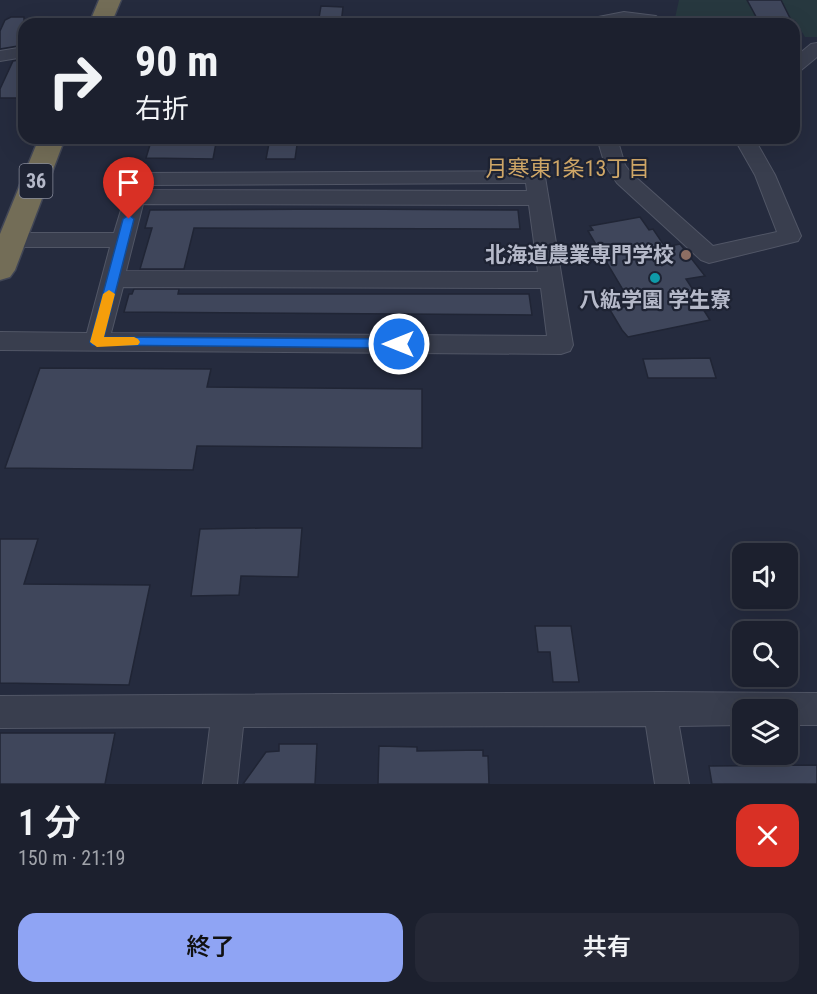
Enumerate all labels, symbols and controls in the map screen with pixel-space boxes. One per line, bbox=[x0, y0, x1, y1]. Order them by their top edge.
text: 90 m bbox=[135, 37, 218, 86]
icon: right bbox=[36, 42, 114, 120]
text: 右折 bbox=[135, 93, 189, 125]
district label: 月寒東1条13丁目 bbox=[486, 156, 650, 181]
pin bbox=[103, 157, 154, 219]
road number: 36 bbox=[20, 164, 52, 198]
icon: arrive bbox=[112, 166, 145, 199]
place label: 北海道農業専門学校 bbox=[485, 243, 674, 267]
marker: 北海道農業専門学校 bbox=[679, 248, 693, 262]
marker: 八紘学園 学生寮 bbox=[648, 271, 662, 285]
place label: 八紘学園 学生寮 bbox=[579, 288, 731, 312]
position arrow bbox=[367, 312, 431, 376]
map controls bbox=[732, 543, 798, 765]
button: sound bbox=[732, 543, 798, 609]
button: search bbox=[732, 621, 798, 687]
button: layers bbox=[732, 699, 798, 765]
text: 1 分 bbox=[18, 802, 80, 844]
button: close bbox=[736, 804, 799, 867]
text: 150 m · 21:19 bbox=[18, 846, 125, 870]
button: 終了 bbox=[18, 913, 403, 982]
button: 共有 bbox=[415, 913, 799, 982]

